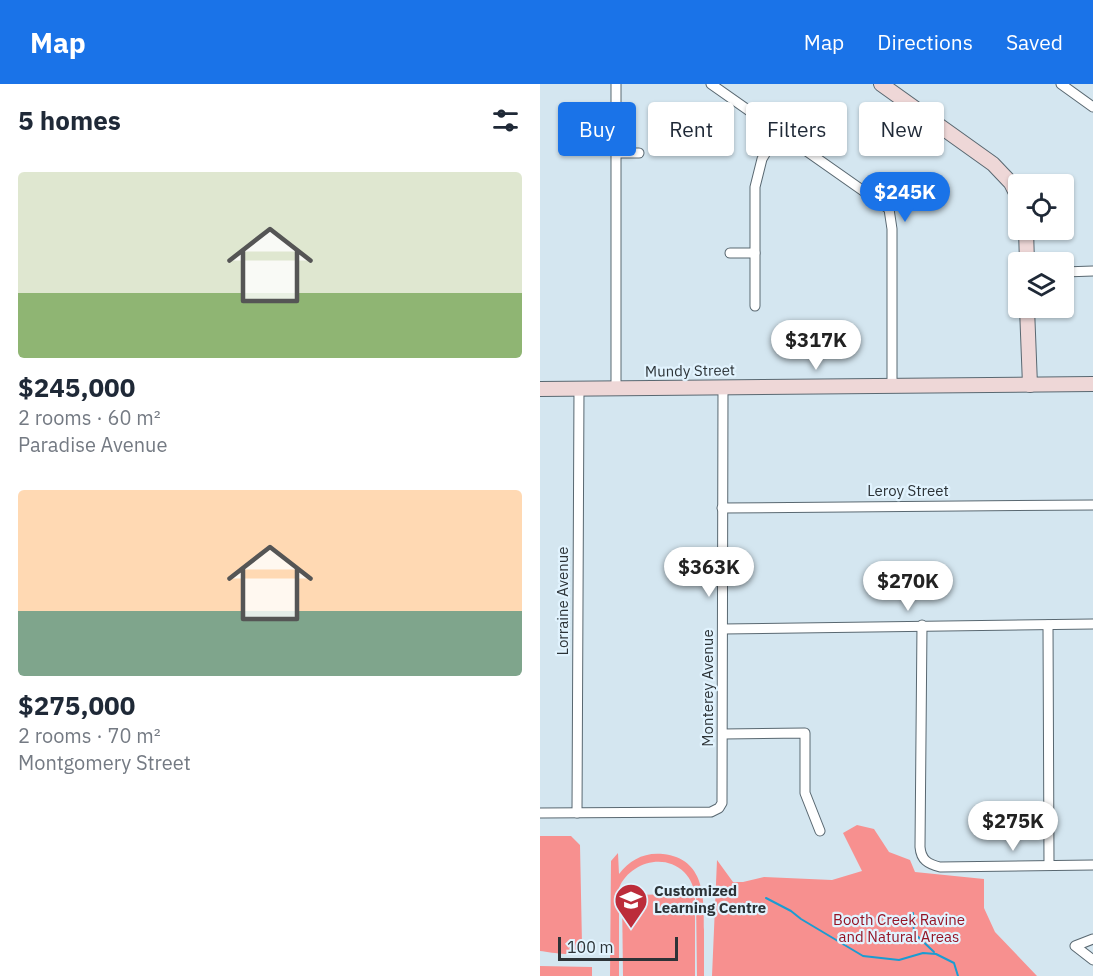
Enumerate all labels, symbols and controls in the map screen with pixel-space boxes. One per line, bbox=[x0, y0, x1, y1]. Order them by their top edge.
text: Map bbox=[30, 24, 86, 61]
text: Map bbox=[804, 28, 844, 56]
text: Directions bbox=[877, 28, 973, 56]
text: Saved bbox=[1006, 28, 1063, 56]
chip: Buy bbox=[558, 102, 636, 156]
chip: Rent bbox=[648, 102, 734, 156]
chip: Filters bbox=[746, 102, 847, 156]
chip: New bbox=[859, 102, 944, 156]
text: 5 homes bbox=[18, 103, 121, 137]
icon: filters bbox=[489, 104, 522, 137]
pin: $245K bbox=[863, 172, 947, 223]
map controls bbox=[1008, 174, 1074, 318]
button: locate bbox=[1008, 174, 1074, 240]
text: $245K bbox=[874, 178, 936, 205]
icon: home bbox=[216, 211, 324, 319]
button: layers bbox=[1008, 252, 1074, 318]
pin: $317K bbox=[774, 320, 858, 371]
text: $317K bbox=[785, 326, 847, 353]
street label: Mundy Street bbox=[645, 360, 735, 381]
text: $245,000 bbox=[18, 370, 135, 404]
text: 2 rooms · 60 m² bbox=[18, 404, 161, 431]
text: Paradise Avenue bbox=[18, 431, 167, 458]
street label: Leroy Street bbox=[867, 481, 949, 500]
icon: home bbox=[216, 529, 324, 637]
street label: Lorraine Avenue bbox=[553, 547, 572, 655]
pin: $363K bbox=[667, 547, 751, 598]
text: $363K bbox=[678, 553, 740, 580]
pin: $270K bbox=[866, 561, 950, 612]
text: $270K bbox=[877, 567, 939, 594]
street label: Monterey Avenue bbox=[698, 629, 717, 747]
text: $275,000 bbox=[18, 688, 135, 722]
text: 2 rooms · 70 m² bbox=[18, 722, 161, 749]
text: Montgomery Street bbox=[18, 749, 191, 776]
pin: $275K bbox=[971, 801, 1055, 852]
text: $275K bbox=[982, 807, 1044, 834]
place label: Customized Learning Centre bbox=[654, 881, 766, 917]
school or university icon: Customized Learning Centre bbox=[613, 882, 649, 929]
park label: Booth Creek Ravine and Natural Areas bbox=[833, 910, 965, 946]
scale bar bbox=[558, 934, 678, 962]
text: 100 m bbox=[567, 937, 614, 957]

